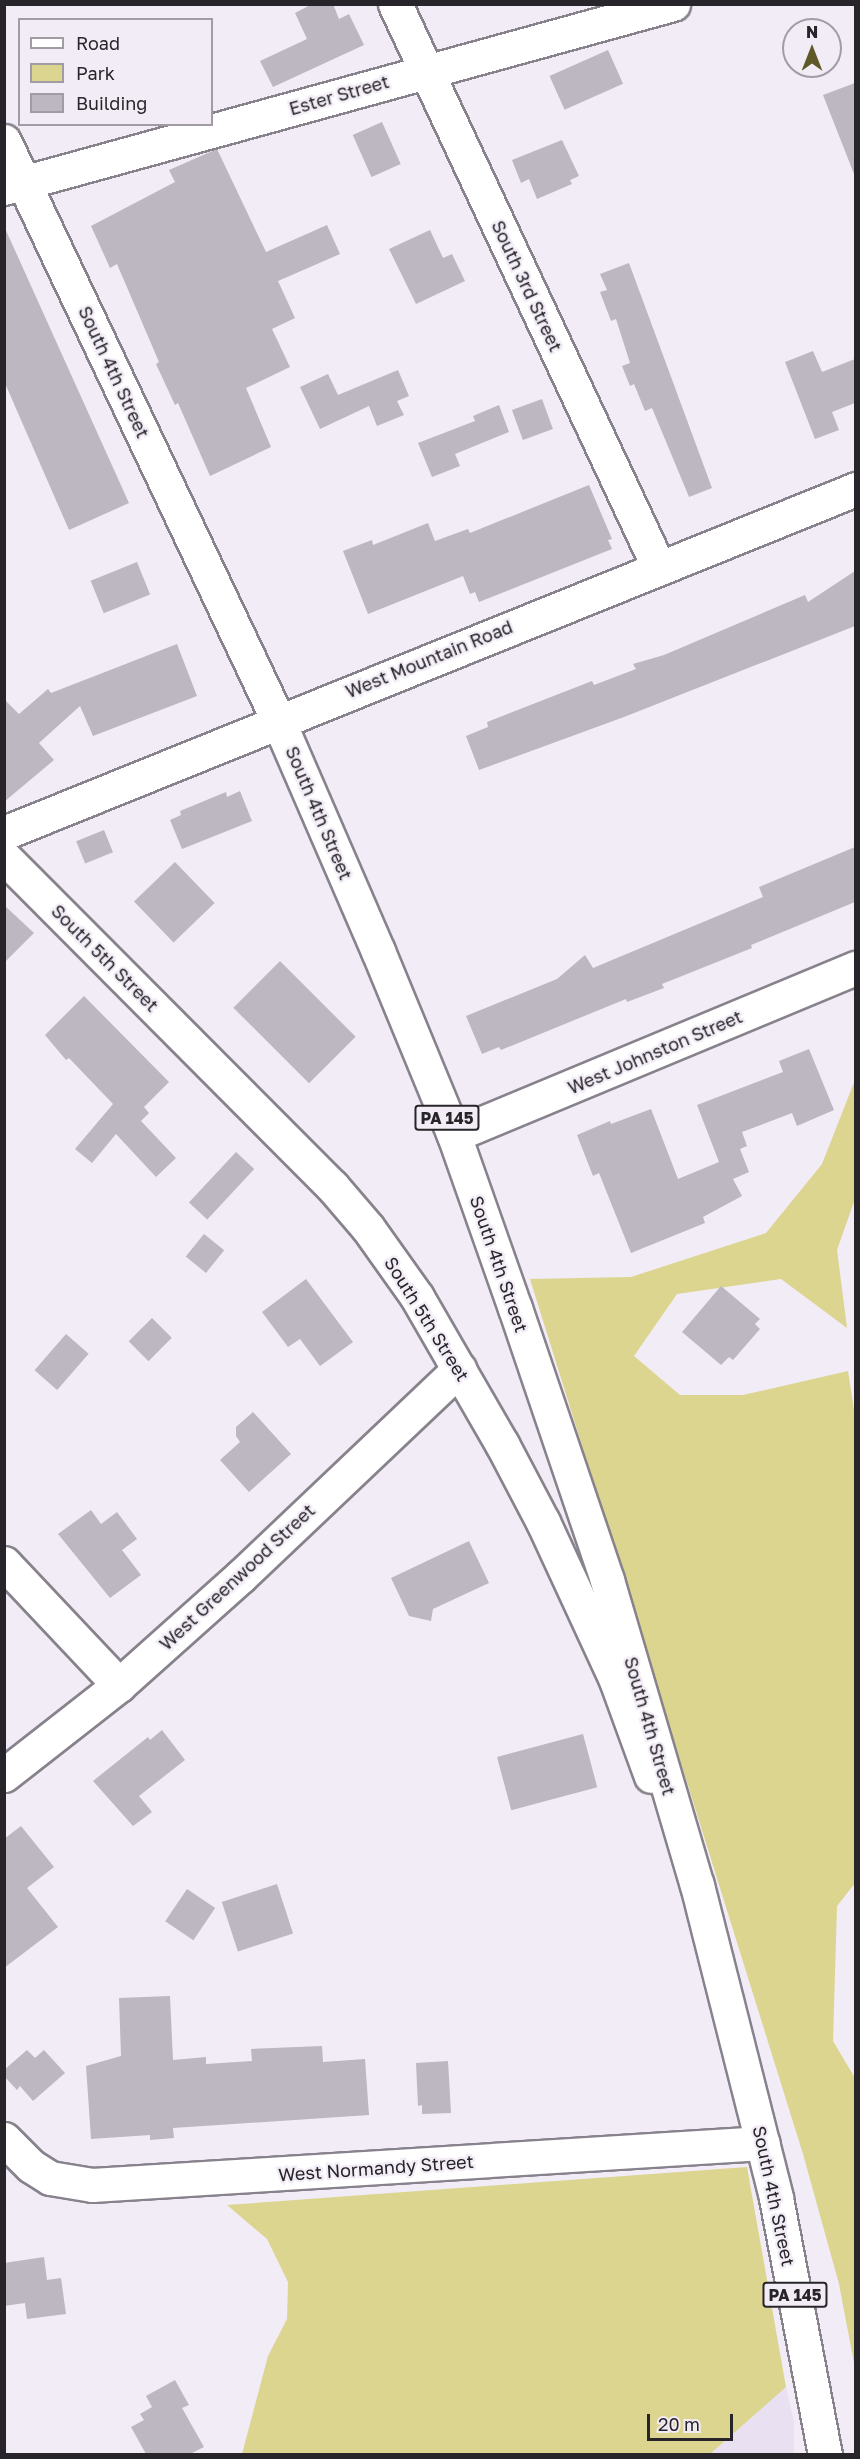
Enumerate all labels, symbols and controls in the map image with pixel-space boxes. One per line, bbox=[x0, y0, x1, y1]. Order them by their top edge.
legend bbox=[18, 18, 213, 126]
north arrow bbox=[782, 18, 842, 78]
text: N bbox=[806, 22, 818, 42]
text: Road bbox=[76, 32, 120, 54]
text: Park bbox=[76, 62, 115, 84]
street label: Ester Street bbox=[287, 70, 391, 120]
text: Building bbox=[76, 92, 147, 114]
street label: South 3rd Street bbox=[487, 217, 567, 355]
street label: South 4th Street bbox=[74, 303, 154, 441]
street label: West Mountain Road bbox=[342, 616, 516, 702]
street label: South 4th Street bbox=[281, 743, 357, 883]
street label: South 5th Street bbox=[47, 900, 163, 1016]
street label: West Johnston Street bbox=[564, 1005, 746, 1099]
road number: PA 145 bbox=[414, 1105, 480, 1131]
street label: South 4th Street bbox=[466, 1193, 532, 1335]
street label: South 5th Street bbox=[380, 1253, 474, 1385]
street label: West Greenwood Street bbox=[155, 1499, 319, 1655]
street label: South 4th Street bbox=[620, 1654, 680, 1798]
street label: South 4th Street bbox=[749, 2124, 799, 2268]
street label: West Normandy Street bbox=[278, 2150, 474, 2186]
road number: PA 145 bbox=[762, 2282, 828, 2308]
scale bar bbox=[650, 2402, 736, 2440]
text: 20 m bbox=[658, 2413, 700, 2435]

